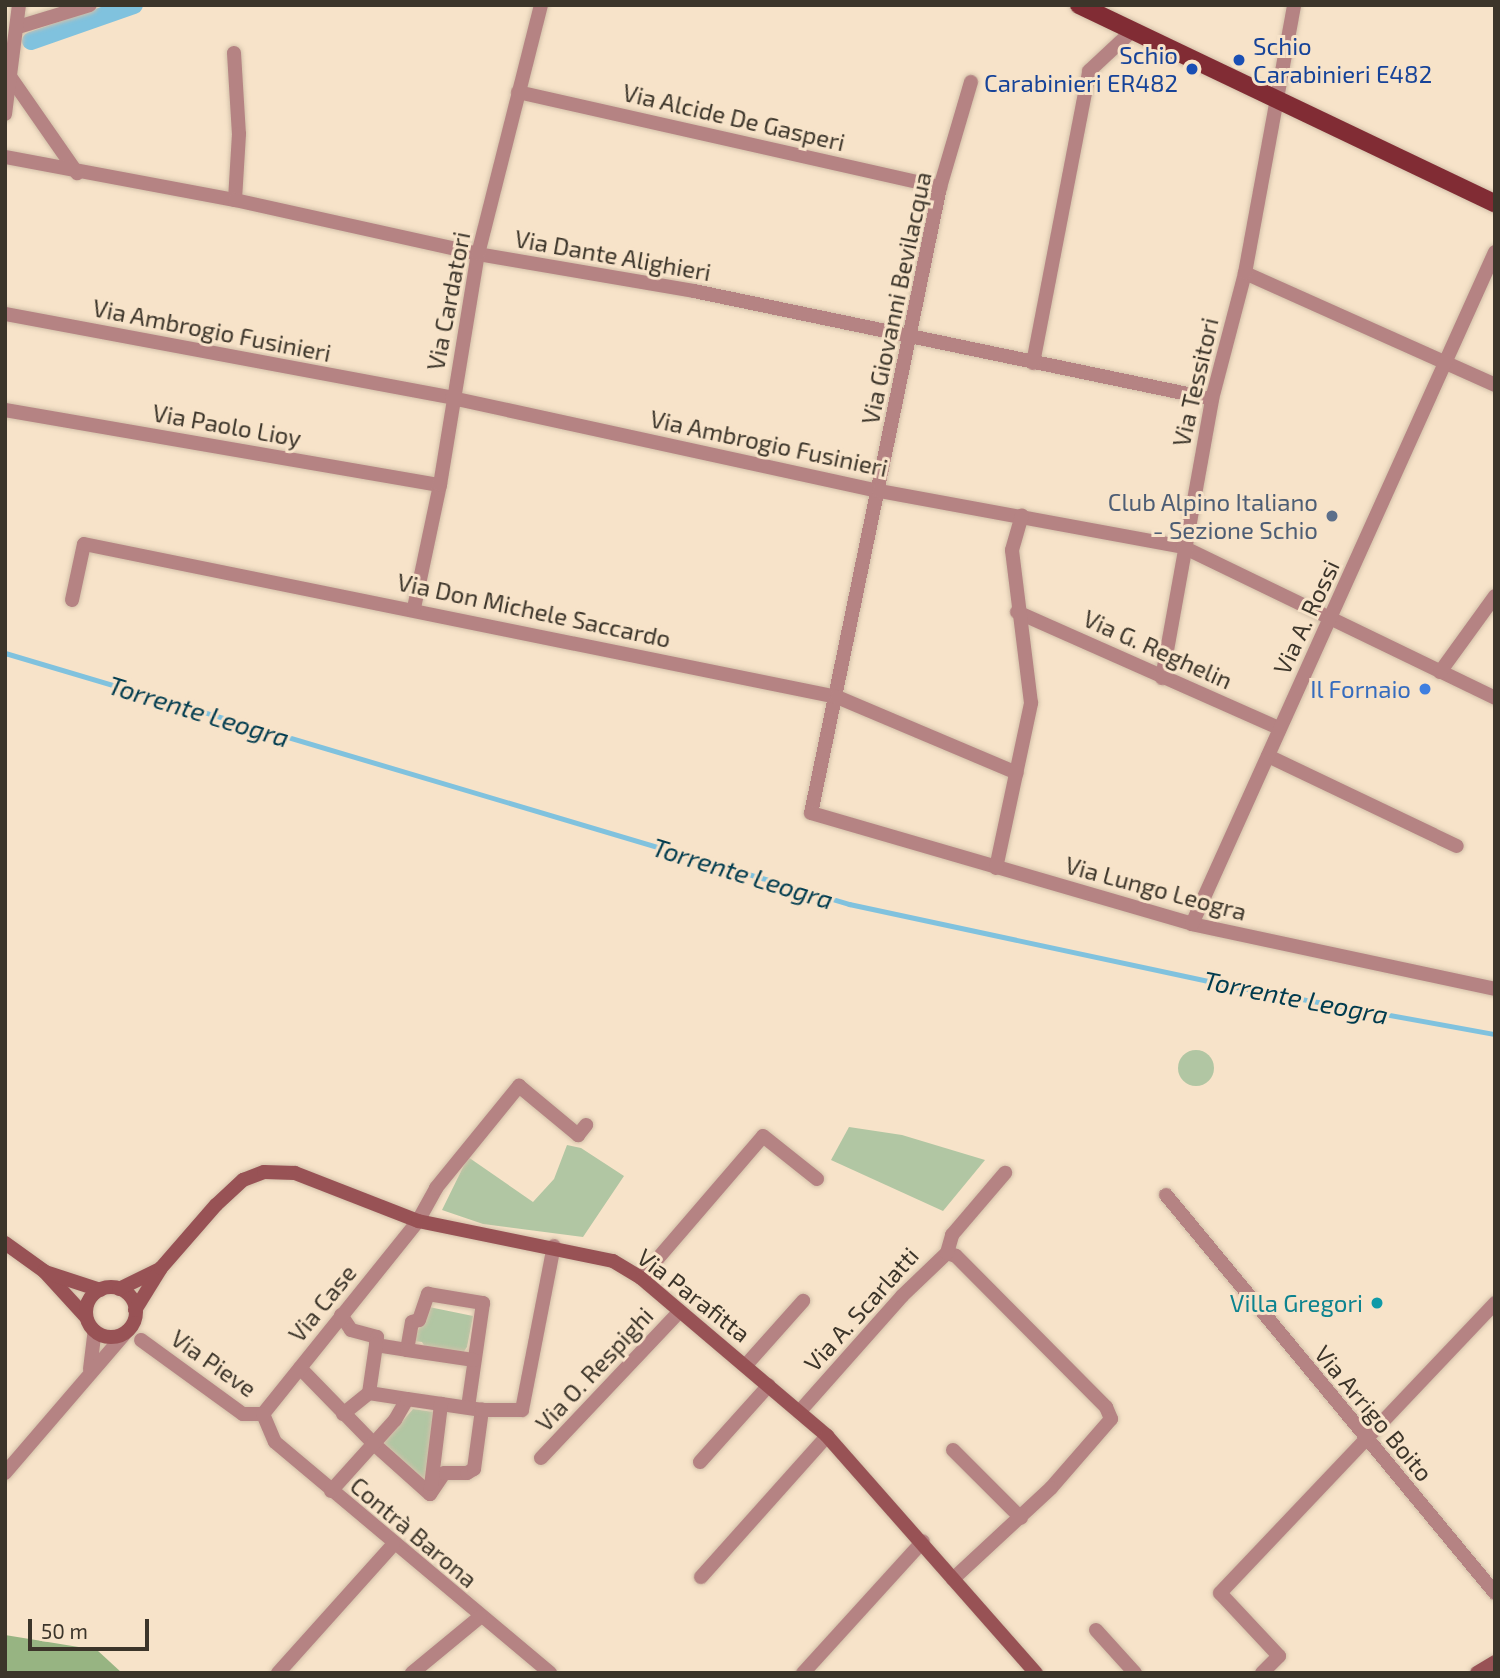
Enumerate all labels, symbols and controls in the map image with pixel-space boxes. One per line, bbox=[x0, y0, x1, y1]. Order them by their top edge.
place label: Schio Carabinieri E482 bbox=[1253, 32, 1432, 88]
place label: Schio Carabinieri ER482 bbox=[984, 41, 1178, 97]
marker: Schio Carabinieri E482 bbox=[1231, 52, 1247, 68]
marker: Schio Carabinieri ER482 bbox=[1184, 61, 1200, 77]
street label: Via Alcide De Gasperi bbox=[620, 77, 848, 157]
street label: Via Giovanni Bevilacqua bbox=[855, 169, 937, 427]
street label: Via Dante Alighieri bbox=[512, 224, 714, 286]
street label: Via Cardatori bbox=[420, 229, 476, 373]
street label: Via Ambrogio Fusinieri bbox=[90, 293, 334, 367]
street label: Via Tessitori bbox=[1166, 314, 1224, 450]
street label: Via Paolo Lioy bbox=[150, 398, 304, 452]
street label: Via Ambrogio Fusinieri bbox=[647, 404, 891, 482]
place label: Club Alpino Italiano - Sezione Schio bbox=[1107, 488, 1318, 544]
marker: Club Alpino Italiano - Sezione Schio bbox=[1324, 508, 1340, 524]
street label: Via A. Rossi bbox=[1267, 555, 1345, 679]
street label: Via Don Michele Saccardo bbox=[395, 567, 673, 653]
street label: Via G. Reghelin bbox=[1079, 603, 1237, 695]
water label: Torrente Leogra bbox=[105, 669, 293, 753]
place label: Il Fornaio bbox=[1310, 675, 1411, 703]
marker: Il Fornaio bbox=[1417, 681, 1433, 697]
water label: Torrente Leogra bbox=[649, 831, 837, 915]
street label: Via Lungo Leogra bbox=[1062, 850, 1250, 926]
water label: Torrente Leogra bbox=[1201, 964, 1391, 1030]
street label: Via A. Scarlatti bbox=[798, 1241, 924, 1377]
street label: Via Parafitta bbox=[632, 1242, 756, 1348]
street label: Via Case bbox=[282, 1259, 362, 1347]
place label: Villa Gregori bbox=[1230, 1289, 1363, 1317]
marker: Villa Gregori bbox=[1369, 1295, 1385, 1311]
street label: Via O. Respighi bbox=[529, 1301, 659, 1437]
street label: Via Pieve bbox=[166, 1323, 262, 1403]
street label: Via Arrigo Boito bbox=[1309, 1339, 1439, 1487]
street label: Contrà Barona bbox=[345, 1471, 483, 1593]
scale bar bbox=[32, 1604, 152, 1648]
text: 50 m bbox=[41, 1618, 88, 1643]

